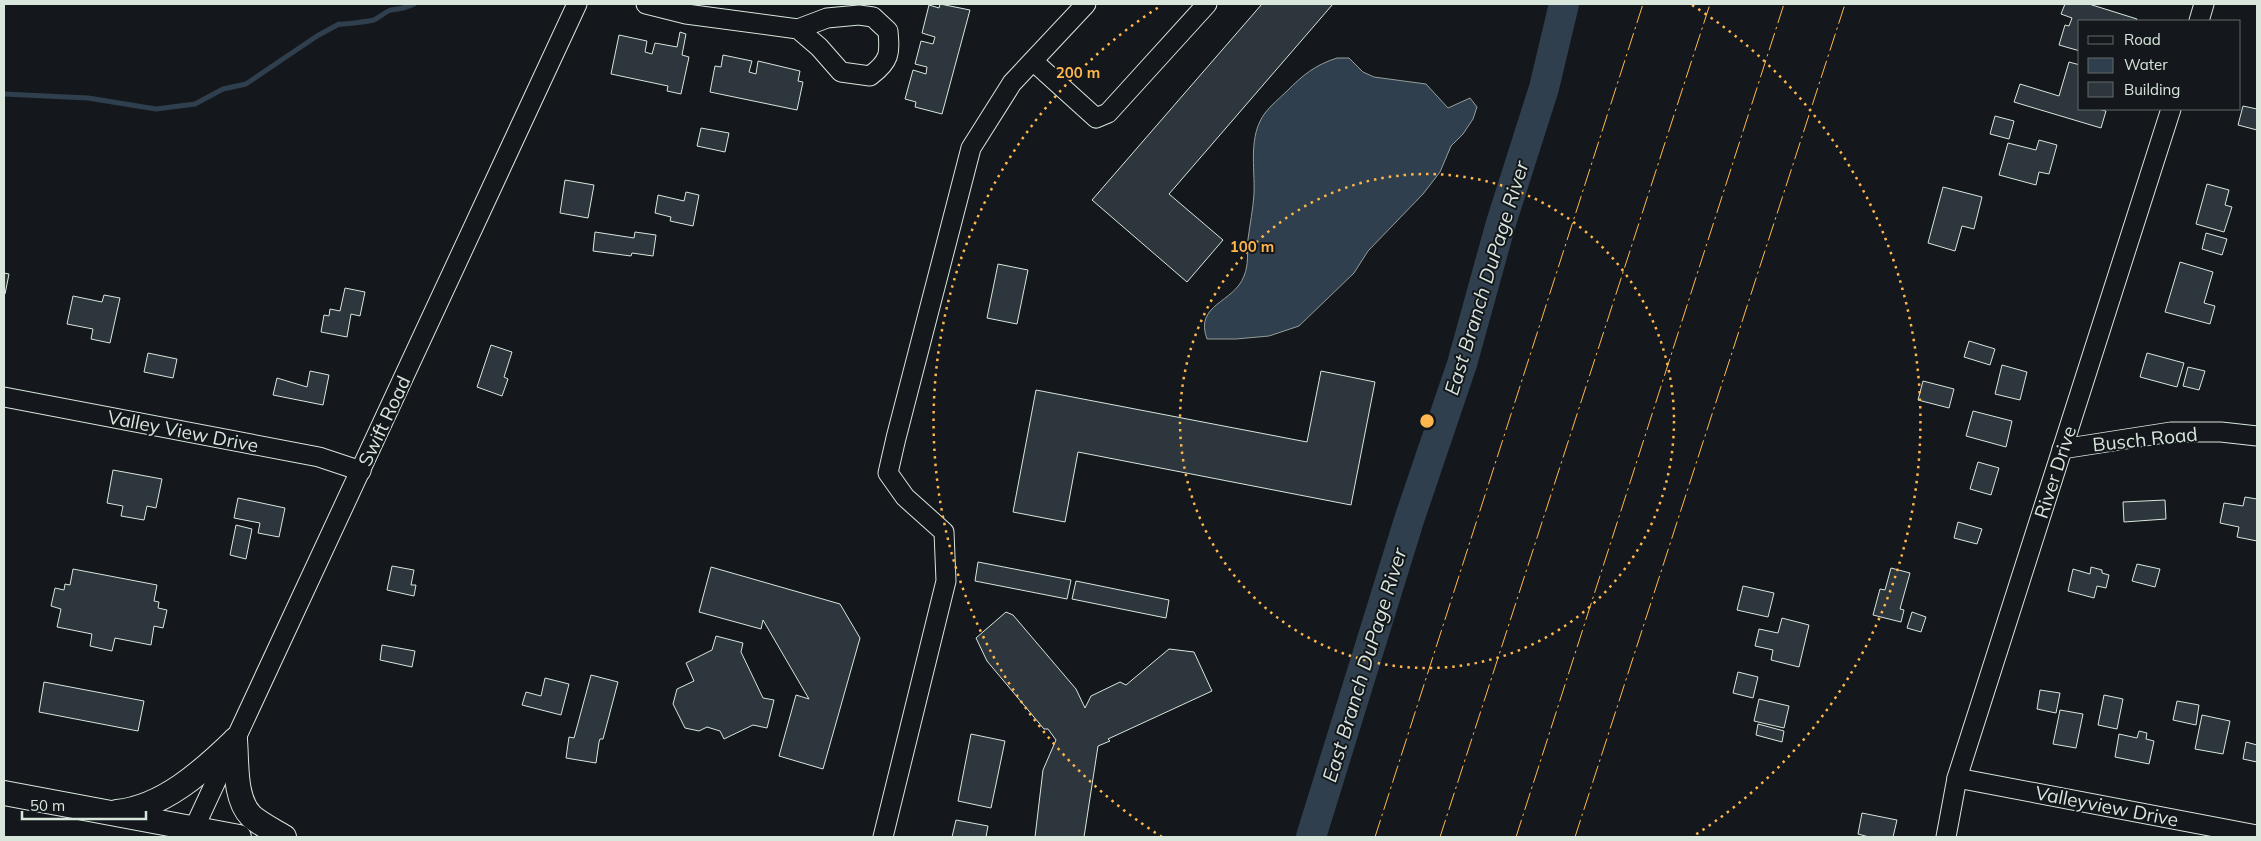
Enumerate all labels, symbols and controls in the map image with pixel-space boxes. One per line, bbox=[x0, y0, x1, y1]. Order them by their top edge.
legend bbox=[2078, 20, 2241, 110]
text: Road bbox=[2124, 30, 2161, 49]
text: Water bbox=[2124, 55, 2168, 74]
text: 200 m bbox=[1056, 63, 1100, 82]
text: Building bbox=[2124, 80, 2180, 99]
water label: East Branch DuPage River bbox=[1438, 157, 1534, 398]
text: 100 m bbox=[1230, 237, 1274, 256]
street label: Swift Road bbox=[353, 372, 415, 470]
street label: Valley View Drive bbox=[105, 405, 261, 457]
centre of rings bbox=[1418, 412, 1436, 430]
street label: Busch Road bbox=[2091, 422, 2199, 456]
street label: River Drive bbox=[2029, 423, 2081, 521]
water label: East Branch DuPage River bbox=[1316, 544, 1412, 785]
street label: Valleyview Drive bbox=[2033, 780, 2181, 832]
scale bar bbox=[22, 788, 146, 820]
text: 50 m bbox=[30, 796, 65, 815]

